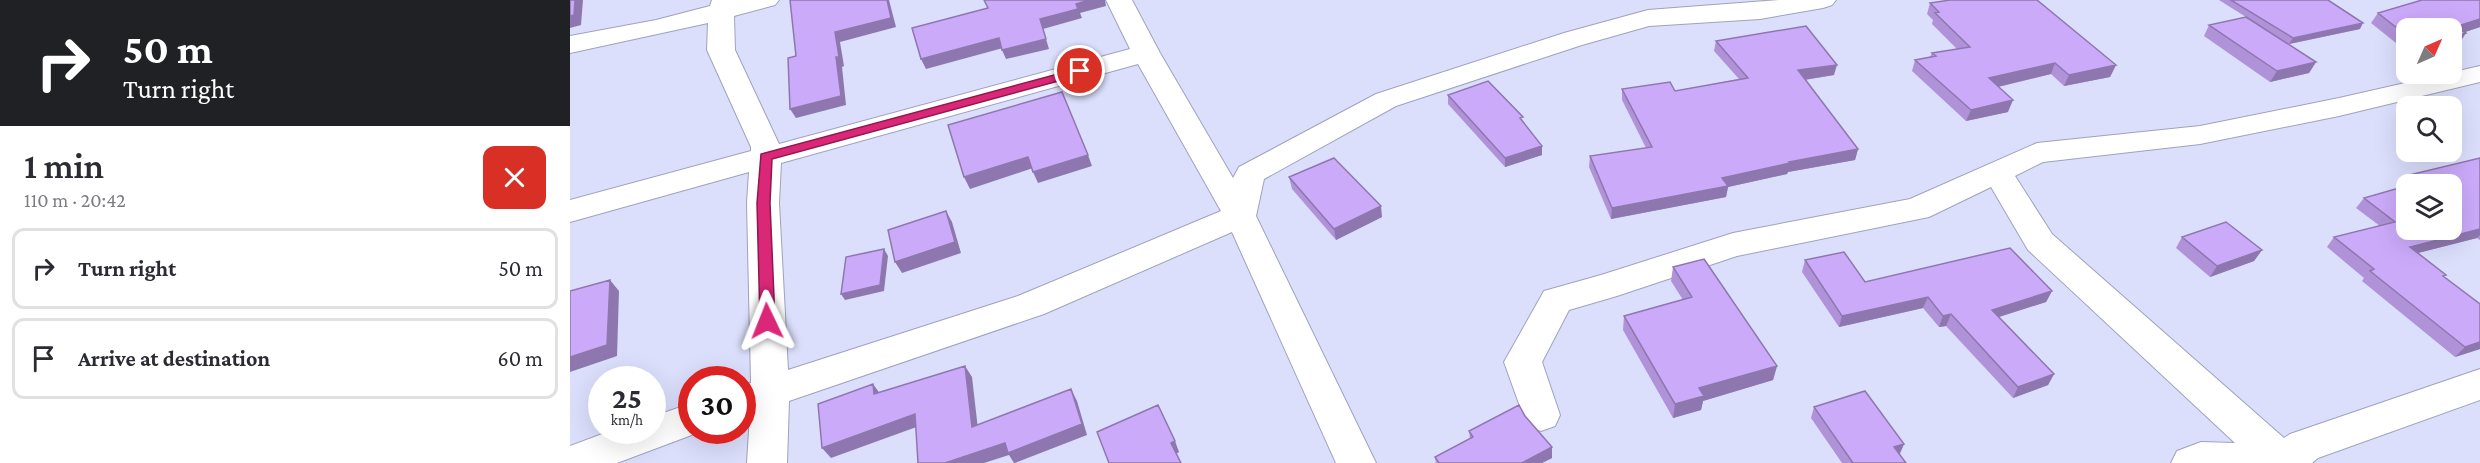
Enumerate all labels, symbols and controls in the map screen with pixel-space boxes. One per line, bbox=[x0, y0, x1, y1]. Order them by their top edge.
north arrow bbox=[2396, 18, 2462, 84]
map controls bbox=[2396, 18, 2462, 240]
icon: right bbox=[24, 24, 102, 102]
text: 50 m bbox=[123, 25, 213, 72]
pin bbox=[1054, 45, 1105, 96]
icon: arrive bbox=[1063, 54, 1096, 87]
text: Turn right bbox=[123, 74, 234, 104]
button: search bbox=[2396, 96, 2462, 162]
text: 1 min bbox=[24, 146, 104, 186]
button: close bbox=[483, 146, 546, 209]
button: layers bbox=[2396, 174, 2462, 240]
text: 110 m · 20:42 bbox=[24, 189, 126, 211]
icon: right bbox=[27, 252, 60, 285]
text: Turn right bbox=[78, 256, 176, 281]
text: 50 m bbox=[498, 256, 543, 281]
position arrow bbox=[735, 289, 799, 353]
icon: arrive bbox=[27, 342, 60, 375]
text: Arrive at destination bbox=[78, 346, 270, 371]
text: 60 m bbox=[498, 346, 543, 371]
speed limit sign: 30 bbox=[678, 366, 756, 444]
text: 25 bbox=[612, 381, 642, 414]
text: km/h bbox=[611, 412, 643, 428]

